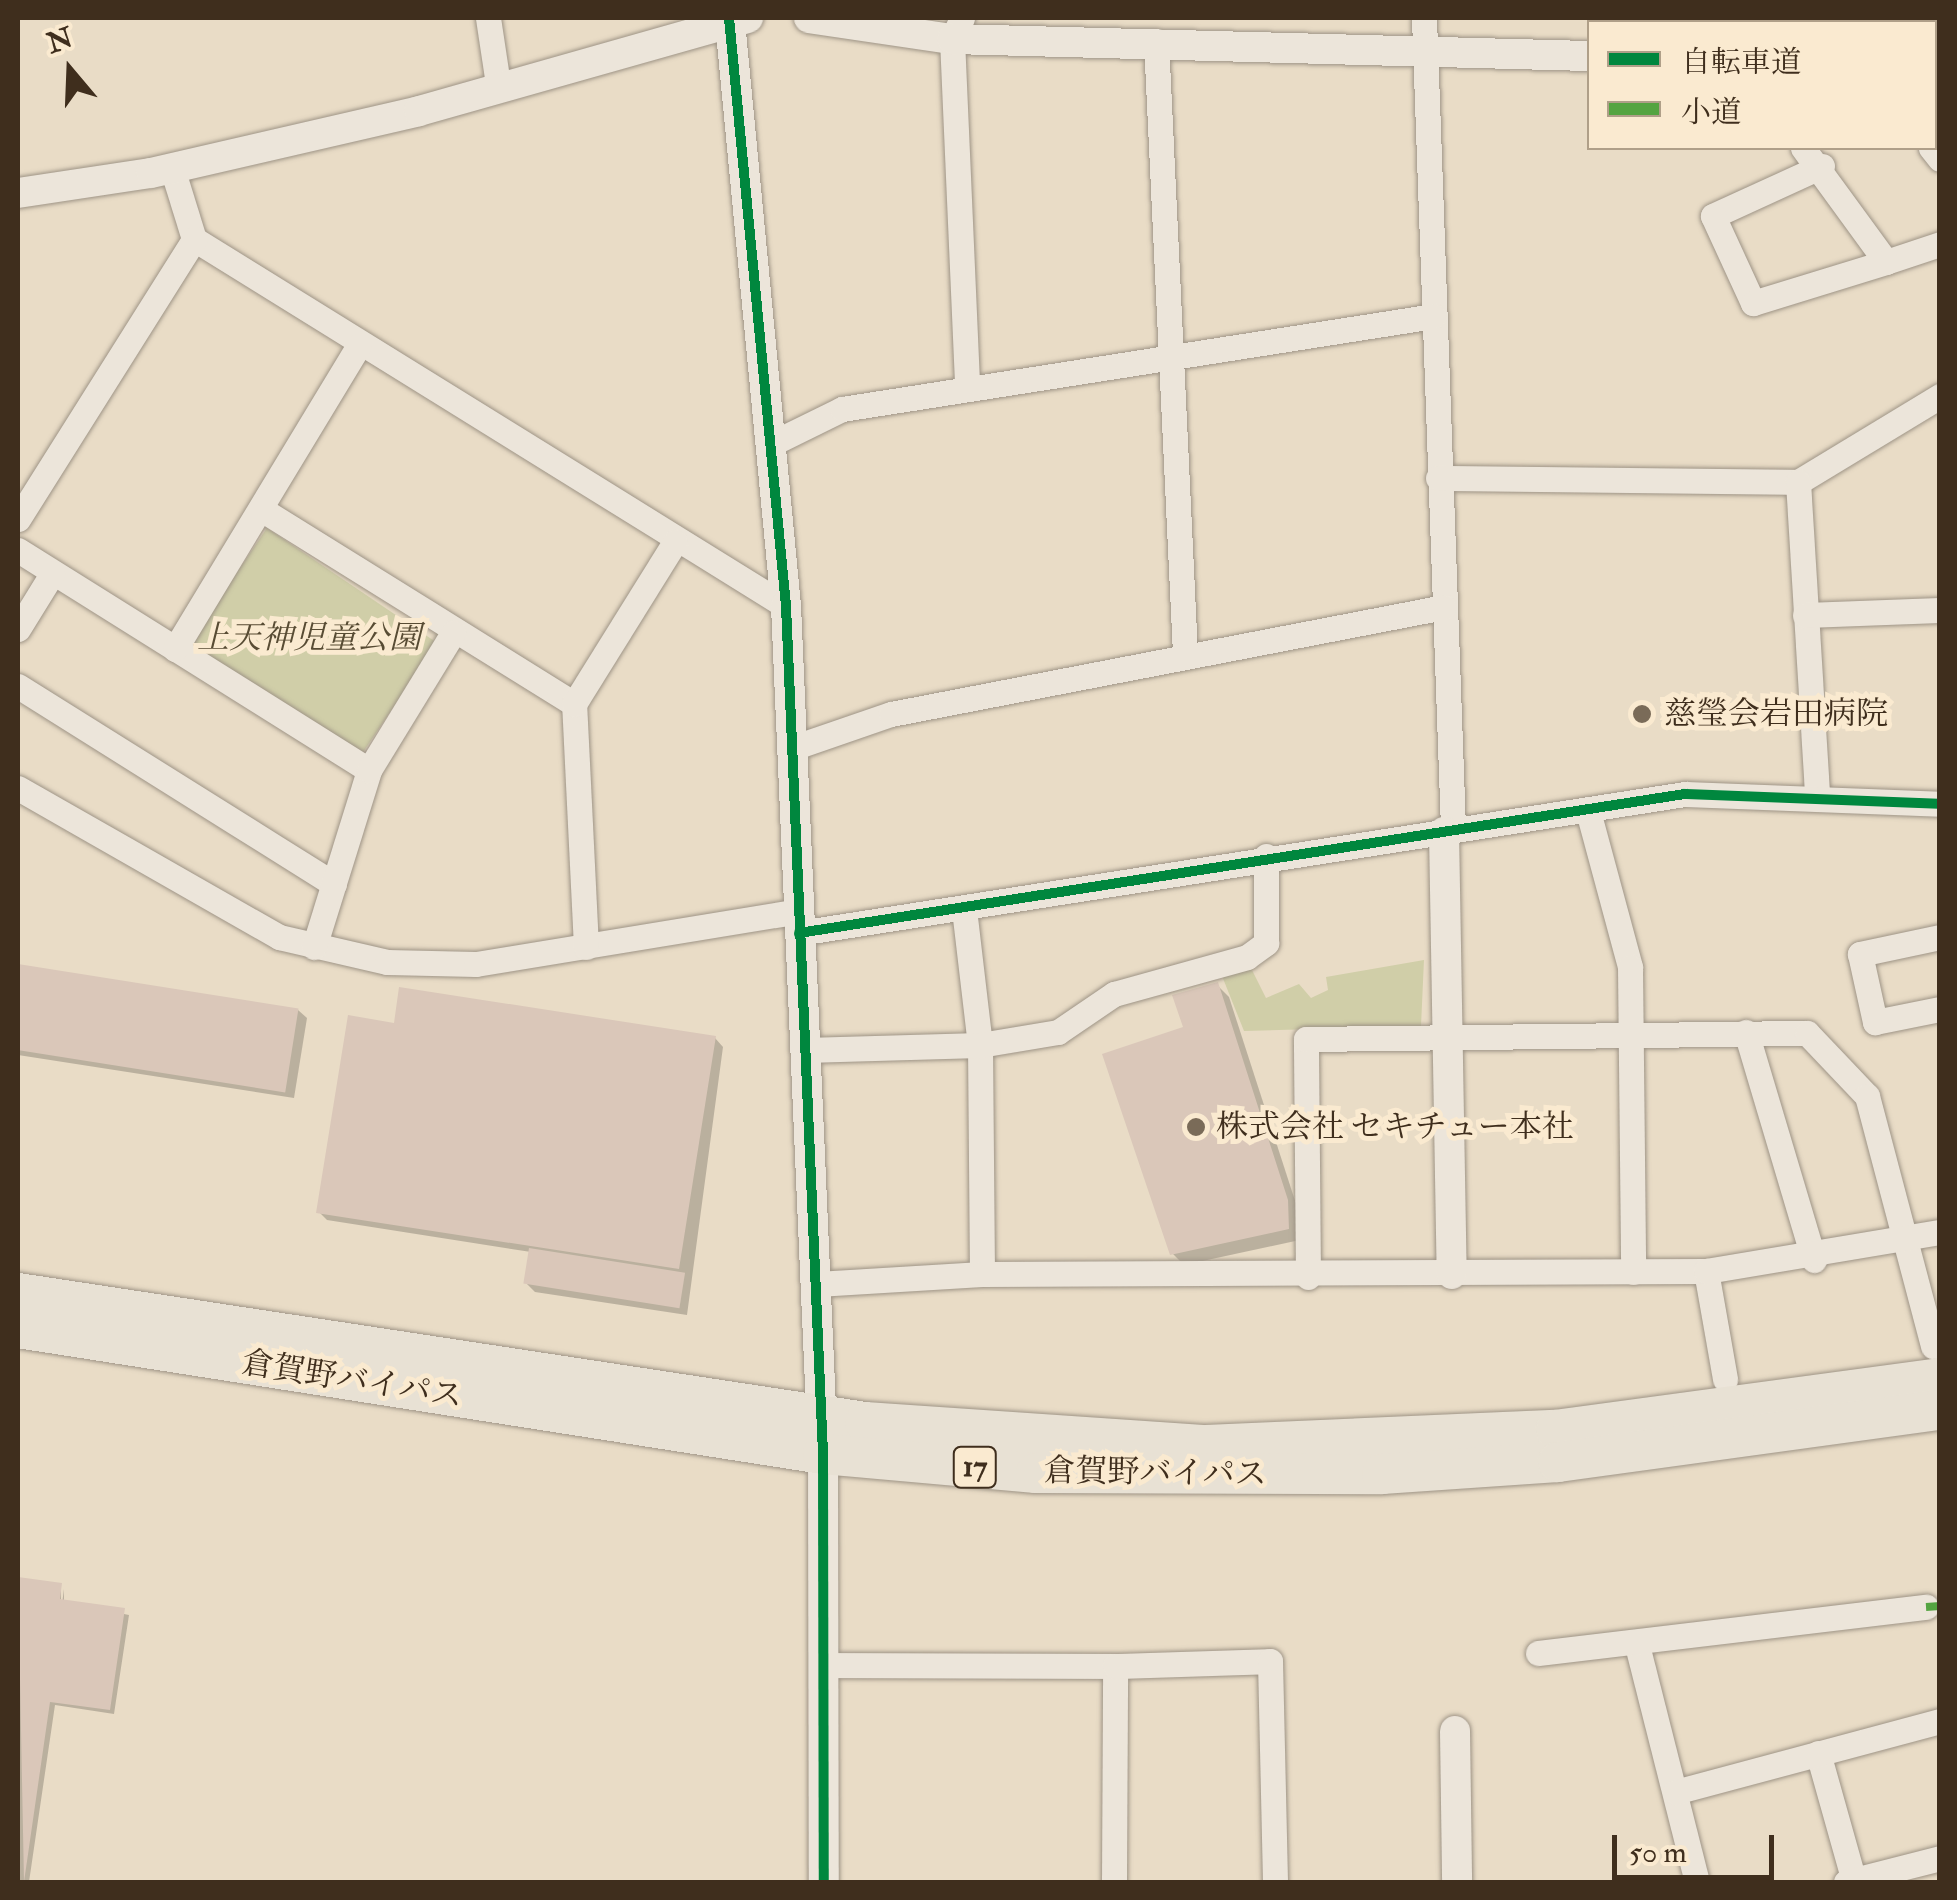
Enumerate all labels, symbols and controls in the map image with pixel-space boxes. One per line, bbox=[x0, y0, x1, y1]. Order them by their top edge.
north arrow bbox=[20, 20, 120, 120]
legend bbox=[1587, 20, 1937, 150]
text: N bbox=[43, 21, 78, 62]
text: 自転車道 bbox=[1681, 44, 1801, 81]
text: 小道 bbox=[1681, 94, 1741, 131]
park label: 上天神児童公園 bbox=[197, 619, 421, 657]
place label: 慈瑩会岩田病院 bbox=[1664, 695, 1888, 733]
marker: 慈瑩会岩田病院 bbox=[1629, 701, 1655, 727]
place label: 株式会社 セキチュー本社 bbox=[1216, 1108, 1575, 1146]
marker: 株式会社 セキチュー本社 bbox=[1185, 1116, 1207, 1138]
street label: 倉賀野バイパス bbox=[238, 1344, 466, 1416]
road number: 17 bbox=[952, 1442, 998, 1492]
street label: 倉賀野バイパス bbox=[1043, 1452, 1267, 1494]
scale bar bbox=[1617, 1815, 1780, 1877]
text: 50 m bbox=[1629, 1834, 1687, 1871]

